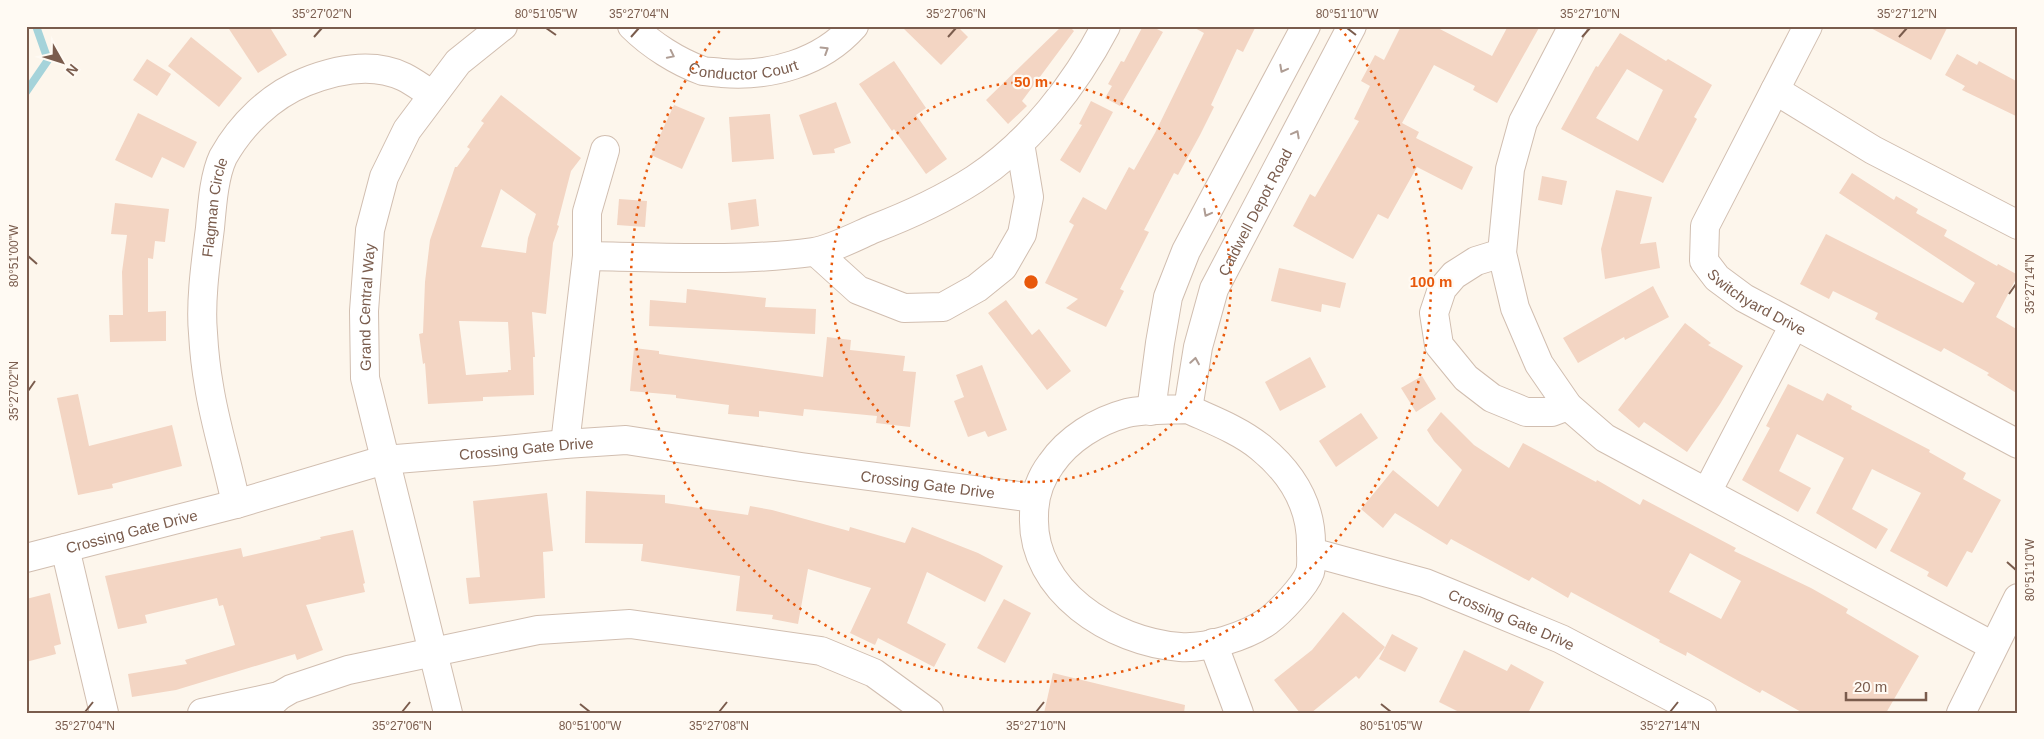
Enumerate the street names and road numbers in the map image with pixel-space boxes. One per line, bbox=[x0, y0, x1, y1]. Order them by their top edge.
street label: Conductor Court bbox=[686, 55, 801, 82]
street label: Caldwell Depot Road bbox=[1214, 146, 1295, 278]
street label: Flagman Circle bbox=[198, 155, 230, 258]
street label: Grand Central Way bbox=[355, 242, 378, 371]
street label: Switchyard Drive bbox=[1704, 265, 1809, 338]
street label: Crossing Gate Drive bbox=[458, 434, 594, 462]
street label: Crossing Gate Drive bbox=[860, 467, 996, 501]
street label: Crossing Gate Drive bbox=[64, 506, 199, 556]
street label: Crossing Gate Drive bbox=[1446, 585, 1578, 653]

